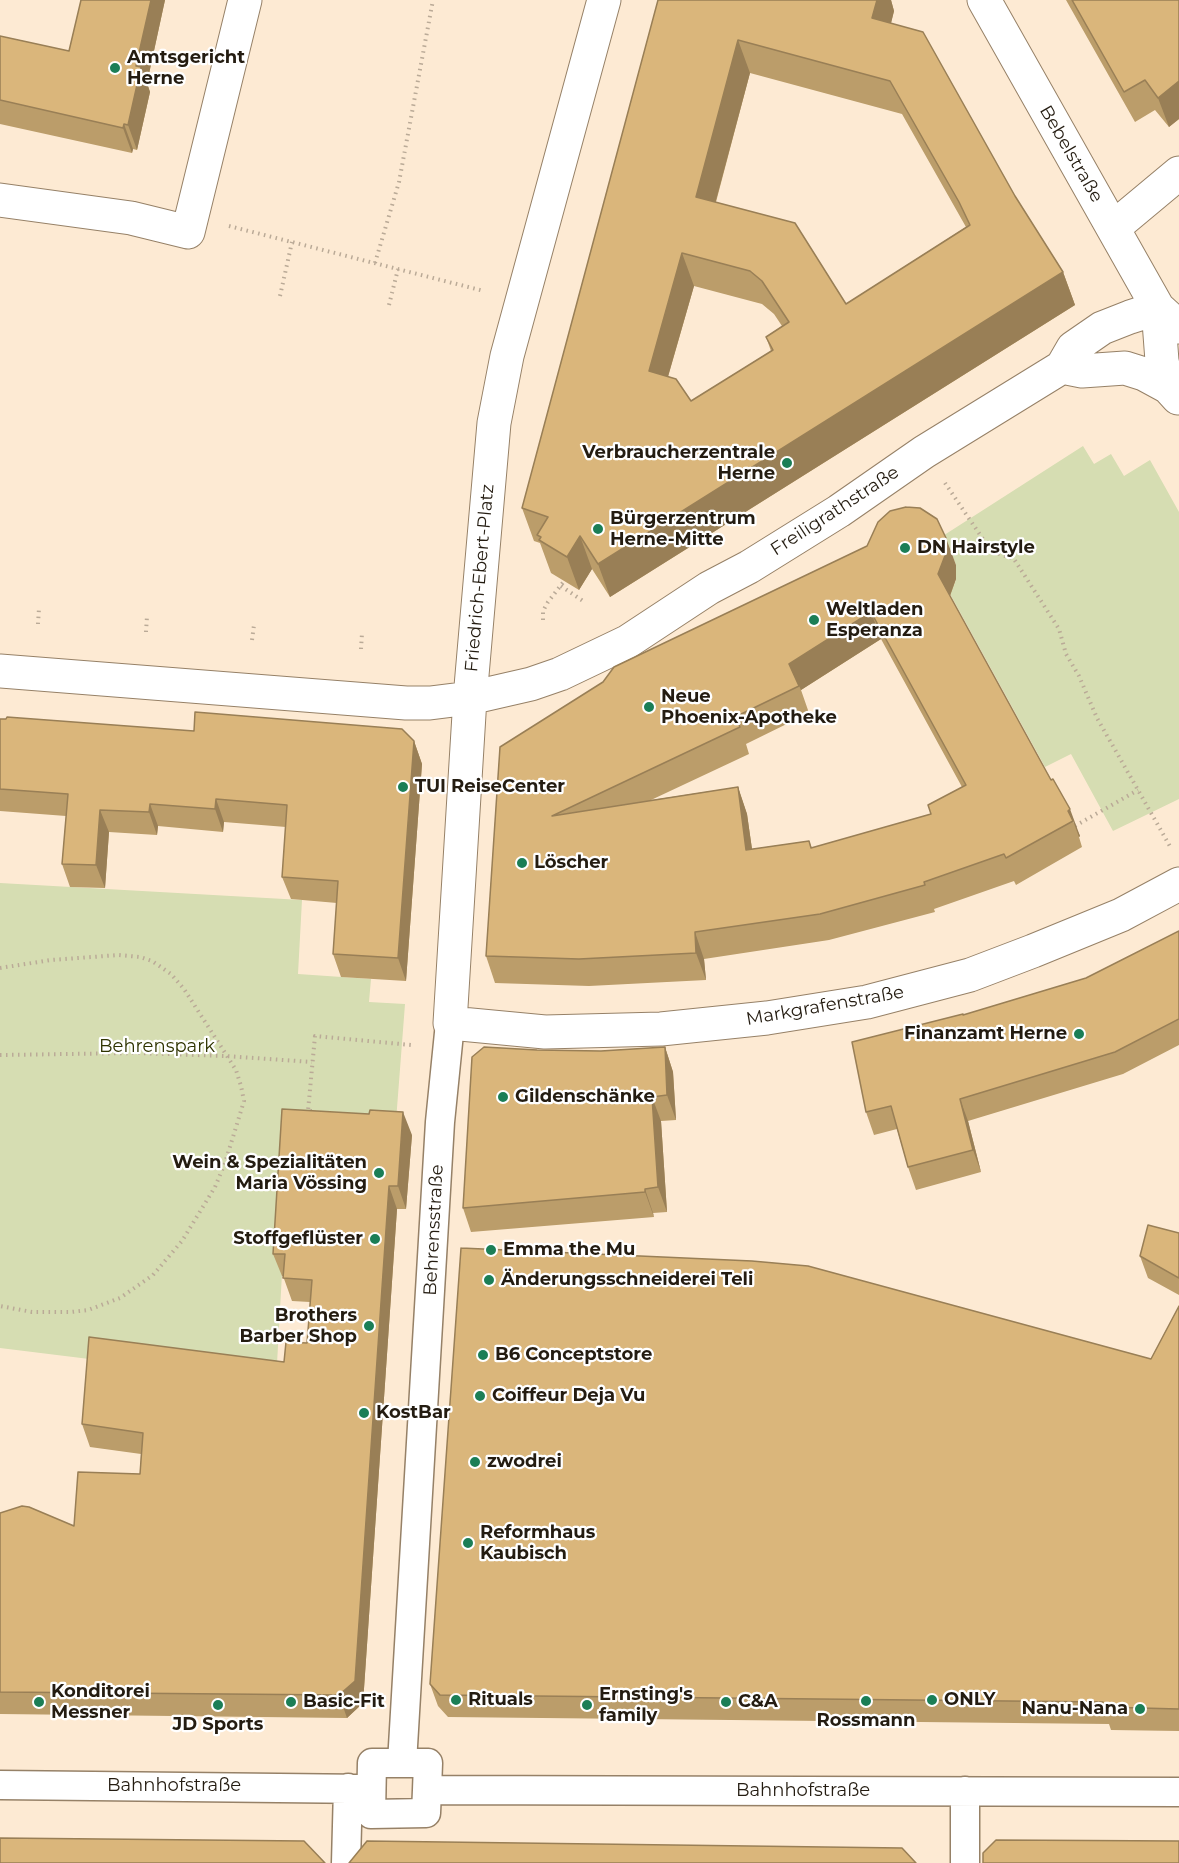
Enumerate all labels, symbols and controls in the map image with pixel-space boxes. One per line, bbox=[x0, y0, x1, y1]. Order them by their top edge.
place label: Amtsgericht Herne bbox=[127, 47, 245, 90]
marker: Amtsgericht Herne bbox=[108, 61, 122, 75]
street label: Bebelstraße bbox=[1035, 102, 1107, 206]
place label: Verbraucherzentrale Herne bbox=[582, 442, 775, 484]
marker: Verbraucherzentrale Herne bbox=[780, 456, 794, 470]
street label: Freiligrathstraße bbox=[767, 461, 903, 561]
street label: Friedrich-Ebert-Platz bbox=[461, 483, 499, 673]
place label: Bürgerzentrum Herne-Mitte bbox=[610, 508, 756, 550]
marker: Bürgerzentrum Herne-Mitte bbox=[591, 522, 605, 536]
place label: DN Hairstyle bbox=[917, 537, 1035, 559]
marker: DN Hairstyle bbox=[898, 541, 912, 555]
place label: Weltladen Esperanza bbox=[826, 599, 923, 642]
marker: Weltladen Esperanza bbox=[807, 613, 821, 627]
place label: Neue Phoenix-Apotheke bbox=[661, 686, 837, 728]
marker: Neue Phoenix-Apotheke bbox=[642, 700, 656, 714]
place label: TUI ReiseCenter bbox=[415, 776, 565, 798]
marker: TUI ReiseCenter bbox=[396, 780, 410, 794]
place label: Löscher bbox=[534, 852, 608, 874]
marker: Löscher bbox=[515, 856, 529, 870]
street label: Markgrafenstraße bbox=[744, 981, 906, 1031]
place label: Finanzamt Herne bbox=[904, 1023, 1067, 1045]
marker: Finanzamt Herne bbox=[1072, 1027, 1086, 1041]
park label: Behrenspark bbox=[99, 1036, 215, 1058]
place label: Gildenschänke bbox=[515, 1086, 655, 1108]
marker: Gildenschänke bbox=[496, 1090, 510, 1104]
place label: Wein & Spezialitäten Maria Vössing bbox=[172, 1152, 367, 1194]
street label: Behrensstraße bbox=[420, 1164, 448, 1296]
marker: Wein & Spezialitäten Maria Vössing bbox=[372, 1166, 386, 1180]
place label: Stoffgeflüster bbox=[233, 1228, 363, 1250]
marker: Stoffgeflüster bbox=[368, 1232, 382, 1246]
place label: Emma the Mu bbox=[503, 1239, 635, 1261]
marker: Emma the Mu bbox=[484, 1243, 498, 1257]
place label: Änderungsschneiderei Teli bbox=[501, 1269, 753, 1291]
marker: Änderungsschneiderei Teli bbox=[482, 1273, 496, 1287]
place label: Brothers Barber Shop bbox=[240, 1305, 357, 1348]
marker: Brothers Barber Shop bbox=[362, 1319, 376, 1333]
place label: B6 Conceptstore bbox=[495, 1344, 652, 1366]
marker: B6 Conceptstore bbox=[476, 1348, 490, 1362]
place label: Coiffeur Deja Vu bbox=[492, 1385, 645, 1407]
marker: Coiffeur Deja Vu bbox=[473, 1389, 487, 1403]
place label: KostBar bbox=[376, 1402, 451, 1424]
marker: KostBar bbox=[357, 1406, 371, 1420]
place label: zwodrei bbox=[487, 1451, 562, 1473]
marker: zwodrei bbox=[468, 1455, 482, 1469]
place label: Reformhaus Kaubisch bbox=[480, 1522, 595, 1564]
marker: Reformhaus Kaubisch bbox=[461, 1536, 475, 1550]
place label: Konditorei Messner bbox=[51, 1681, 150, 1724]
place label: Ernsting's family bbox=[599, 1684, 693, 1726]
place label: Rituals bbox=[468, 1689, 533, 1711]
place label: ONLY bbox=[944, 1689, 995, 1711]
place label: Basic-Fit bbox=[303, 1691, 385, 1713]
place label: C&A bbox=[738, 1691, 778, 1713]
marker: Rituals bbox=[449, 1693, 463, 1707]
marker: ONLY bbox=[925, 1693, 939, 1707]
marker: Rossmann bbox=[859, 1694, 873, 1708]
marker: Konditorei Messner bbox=[32, 1695, 46, 1709]
marker: Basic-Fit bbox=[284, 1695, 298, 1709]
marker: C&A bbox=[719, 1695, 733, 1709]
marker: JD Sports bbox=[211, 1698, 225, 1712]
marker: Ernsting's family bbox=[580, 1698, 594, 1712]
place label: Nanu-Nana bbox=[1021, 1698, 1128, 1720]
marker: Nanu-Nana bbox=[1133, 1702, 1147, 1716]
place label: Rossmann bbox=[817, 1710, 915, 1732]
place label: JD Sports bbox=[173, 1714, 263, 1736]
street label: Bahnhofstraße bbox=[107, 1775, 241, 1797]
street label: Bahnhofstraße bbox=[736, 1780, 870, 1802]

